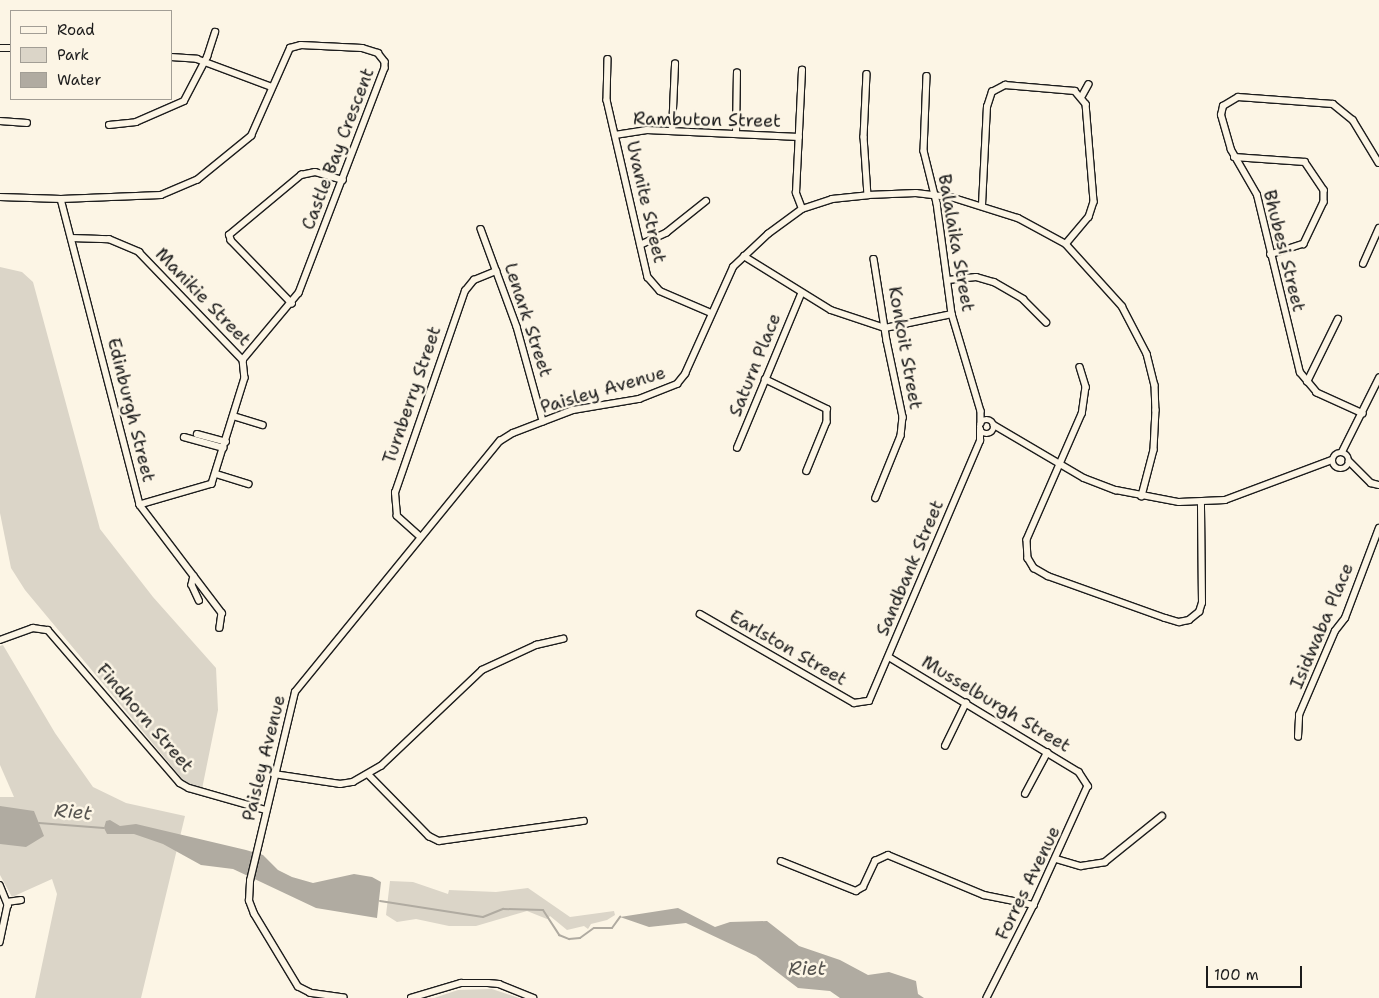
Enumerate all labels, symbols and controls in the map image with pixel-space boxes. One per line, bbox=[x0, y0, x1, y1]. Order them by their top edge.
legend bbox=[10, 10, 172, 100]
text: Road bbox=[57, 20, 95, 40]
text: Park bbox=[57, 45, 89, 65]
street label: Castle Bay Crescent bbox=[297, 65, 379, 233]
text: Water bbox=[57, 70, 101, 90]
street label: Rambuton Street bbox=[633, 108, 781, 132]
street label: Uvanite Street bbox=[621, 139, 671, 265]
street label: Balalaika Street bbox=[933, 172, 979, 314]
street label: Bhubesi Street bbox=[1258, 188, 1310, 314]
street label: Manikie Street bbox=[151, 243, 255, 351]
street label: Lenark Street bbox=[499, 260, 557, 380]
street label: Konkoit Street bbox=[884, 285, 926, 411]
street label: Saturn Place bbox=[724, 310, 786, 420]
street label: Turnberry Street bbox=[378, 323, 446, 467]
street label: Edinburgh Street bbox=[103, 336, 159, 484]
street label: Paisley Avenue bbox=[538, 362, 668, 418]
street label: Sandbank Street bbox=[872, 497, 948, 639]
street label: Isidwaba Place bbox=[1286, 560, 1358, 692]
street label: Earlston Street bbox=[725, 606, 851, 690]
street label: Musselburgh Street bbox=[918, 651, 1074, 757]
street label: Findhorn Street bbox=[92, 659, 198, 777]
street label: Paisley Avenue bbox=[238, 693, 290, 823]
water label: Riet bbox=[53, 799, 93, 825]
street label: Forres Avenue bbox=[991, 823, 1065, 943]
scale bar bbox=[1209, 956, 1305, 988]
water label: Riet bbox=[788, 958, 826, 980]
text: 100 m bbox=[1214, 965, 1259, 985]

